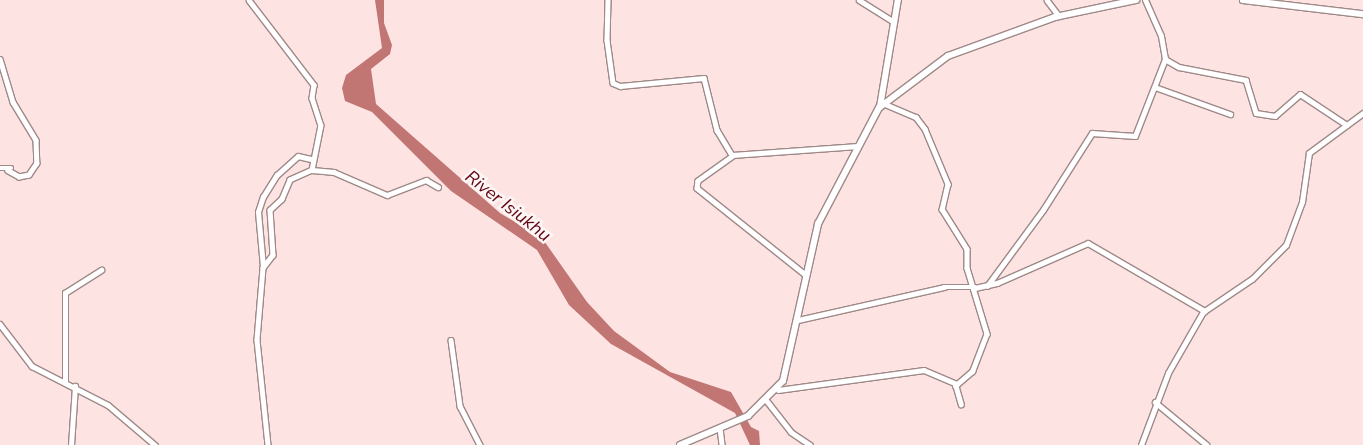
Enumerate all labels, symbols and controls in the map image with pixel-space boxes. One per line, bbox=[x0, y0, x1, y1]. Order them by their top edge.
water label: River Isiukhu bbox=[461, 166, 555, 246]

